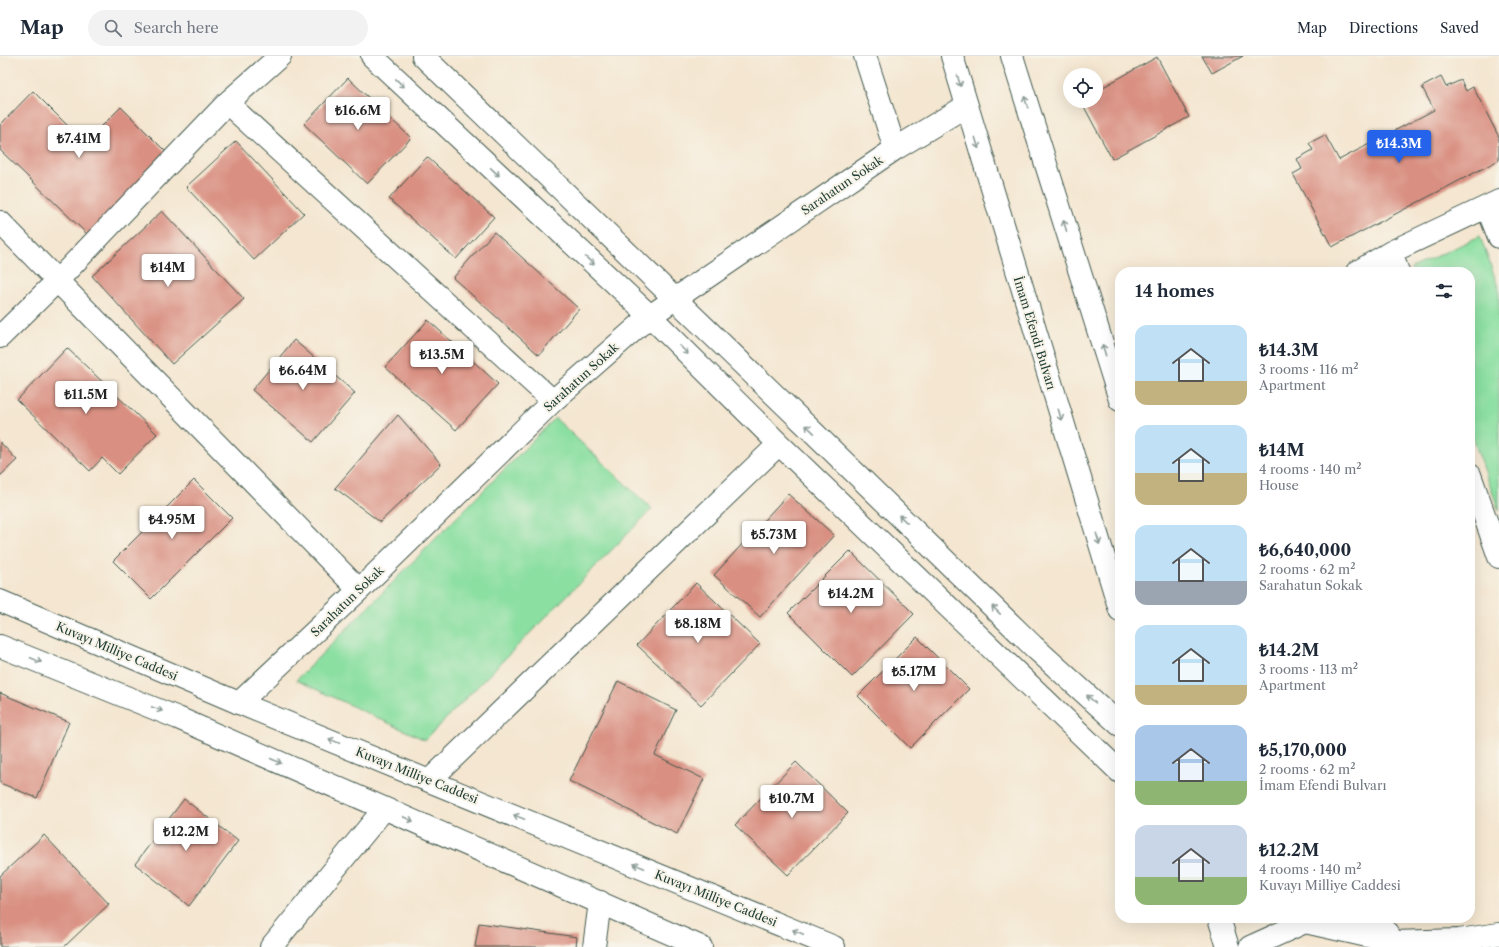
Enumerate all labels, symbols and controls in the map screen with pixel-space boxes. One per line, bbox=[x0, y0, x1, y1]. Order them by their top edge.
search box bbox=[88, 10, 368, 46]
text: Map bbox=[20, 16, 64, 39]
icon: search bbox=[102, 17, 124, 39]
text: Search here bbox=[134, 18, 219, 37]
text: Map bbox=[1297, 19, 1327, 37]
text: Directions bbox=[1349, 19, 1418, 37]
text: Saved bbox=[1440, 19, 1479, 37]
map controls bbox=[1063, 68, 1103, 108]
button: locate bbox=[1063, 68, 1103, 108]
one-way arrow bbox=[956, 74, 963, 87]
one-way arrow bbox=[395, 78, 405, 88]
one-way arrow bbox=[1022, 95, 1029, 108]
pin: ₺16.6M bbox=[325, 97, 391, 131]
text: ₺16.6M bbox=[335, 102, 381, 118]
pin: ₺7.41M bbox=[46, 125, 112, 159]
text: ₺7.41M bbox=[57, 130, 101, 146]
pin: ₺14.3M bbox=[1366, 130, 1432, 164]
text: ₺14.3M bbox=[1376, 135, 1422, 151]
one-way arrow bbox=[974, 136, 981, 149]
street label: Sarahatun Sokak bbox=[798, 151, 887, 218]
one-way arrow bbox=[490, 167, 500, 177]
one-way arrow bbox=[1061, 219, 1068, 232]
pin: ₺14M bbox=[144, 254, 192, 288]
one-way arrow bbox=[585, 256, 595, 265]
text: ₺14M bbox=[151, 259, 185, 275]
street label: İmam Efendi Bulvarı bbox=[1011, 274, 1060, 392]
icon: filters bbox=[1433, 280, 1455, 302]
text: 14 homes bbox=[1135, 281, 1214, 301]
street label: Sarahatun Sokak bbox=[541, 339, 622, 415]
text: ₺14.3M bbox=[1259, 340, 1319, 360]
pin: ₺13.5M bbox=[409, 341, 475, 375]
icon: home bbox=[1167, 341, 1215, 389]
one-way arrow bbox=[1100, 343, 1107, 356]
one-way arrow bbox=[680, 345, 689, 355]
text: ₺13.5M bbox=[419, 346, 465, 362]
pin: ₺6.64M bbox=[270, 357, 336, 391]
text: 3 rooms · 116 m² bbox=[1259, 361, 1359, 377]
text: ₺6.64M bbox=[279, 362, 327, 378]
text: Apartment bbox=[1259, 377, 1326, 393]
pin: ₺11.5M bbox=[53, 381, 119, 415]
text: ₺11.5M bbox=[64, 386, 108, 402]
one-way arrow bbox=[1057, 408, 1064, 421]
one-way arrow bbox=[805, 424, 815, 434]
text: ₺14M bbox=[1259, 440, 1305, 460]
icon: home bbox=[1167, 441, 1215, 489]
text: 4 rooms · 140 m² bbox=[1259, 461, 1362, 477]
text: House bbox=[1259, 477, 1299, 493]
pin: ₺4.95M bbox=[139, 506, 205, 540]
text: ₺4.95M bbox=[148, 511, 196, 527]
one-way arrow bbox=[898, 515, 908, 524]
pin: ₺5.73M bbox=[741, 521, 807, 555]
text: ₺5.73M bbox=[751, 526, 797, 542]
one-way arrow bbox=[1095, 532, 1102, 545]
text: ₺6,640,000 bbox=[1259, 540, 1351, 560]
icon: home bbox=[1167, 541, 1215, 589]
text: 2 rooms · 62 m² bbox=[1259, 561, 1356, 577]
street label: Sarahatun Sokak bbox=[307, 562, 387, 640]
text: Sarahatun Sokak bbox=[1259, 577, 1362, 593]
pin: ₺14.2M bbox=[818, 580, 884, 614]
text: ₺14.2M bbox=[828, 585, 874, 601]
one-way arrow bbox=[991, 605, 1001, 615]
pin: ₺8.18M bbox=[665, 610, 731, 644]
text: ₺8.18M bbox=[675, 615, 721, 631]
street label: Kuvayı Milliye Caddesi bbox=[54, 619, 180, 684]
text: ₺14.2M bbox=[1259, 640, 1319, 660]
icon: home bbox=[1167, 641, 1215, 689]
one-way arrow bbox=[30, 657, 42, 665]
pin: ₺5.17M bbox=[881, 658, 947, 692]
text: 3 rooms · 113 m² bbox=[1259, 661, 1358, 677]
text: ₺5.17M bbox=[892, 663, 936, 679]
text: Apartment bbox=[1259, 677, 1326, 693]
one-way arrow bbox=[1086, 694, 1096, 704]
one-way arrow bbox=[150, 706, 162, 713]
one-way arrow bbox=[329, 736, 341, 744]
text: ₺5,170,000 bbox=[1259, 740, 1347, 760]
icon: home bbox=[1167, 741, 1215, 789]
street label: Kuvayı Milliye Caddesi bbox=[354, 744, 481, 807]
one-way arrow bbox=[269, 758, 281, 765]
text: 2 rooms · 62 m² bbox=[1259, 761, 1356, 777]
text: İmam Efendi Bulvarı bbox=[1259, 777, 1386, 793]
pin: ₺10.7M bbox=[759, 785, 825, 819]
text: ₺10.7M bbox=[769, 790, 815, 806]
one-way arrow bbox=[514, 812, 526, 820]
one-way arrow bbox=[401, 816, 413, 823]
pin: ₺12.2M bbox=[153, 818, 219, 852]
text: ₺12.2M bbox=[163, 823, 209, 839]
text: ₺12.2M bbox=[1259, 840, 1319, 860]
icon: home bbox=[1167, 841, 1215, 889]
text: 4 rooms · 140 m² bbox=[1259, 861, 1362, 877]
one-way arrow bbox=[634, 862, 646, 870]
street label: Kuvayı Milliye Caddesi bbox=[653, 867, 780, 930]
text: Kuvayı Milliye Caddesi bbox=[1259, 877, 1401, 893]
one-way arrow bbox=[793, 928, 805, 935]

